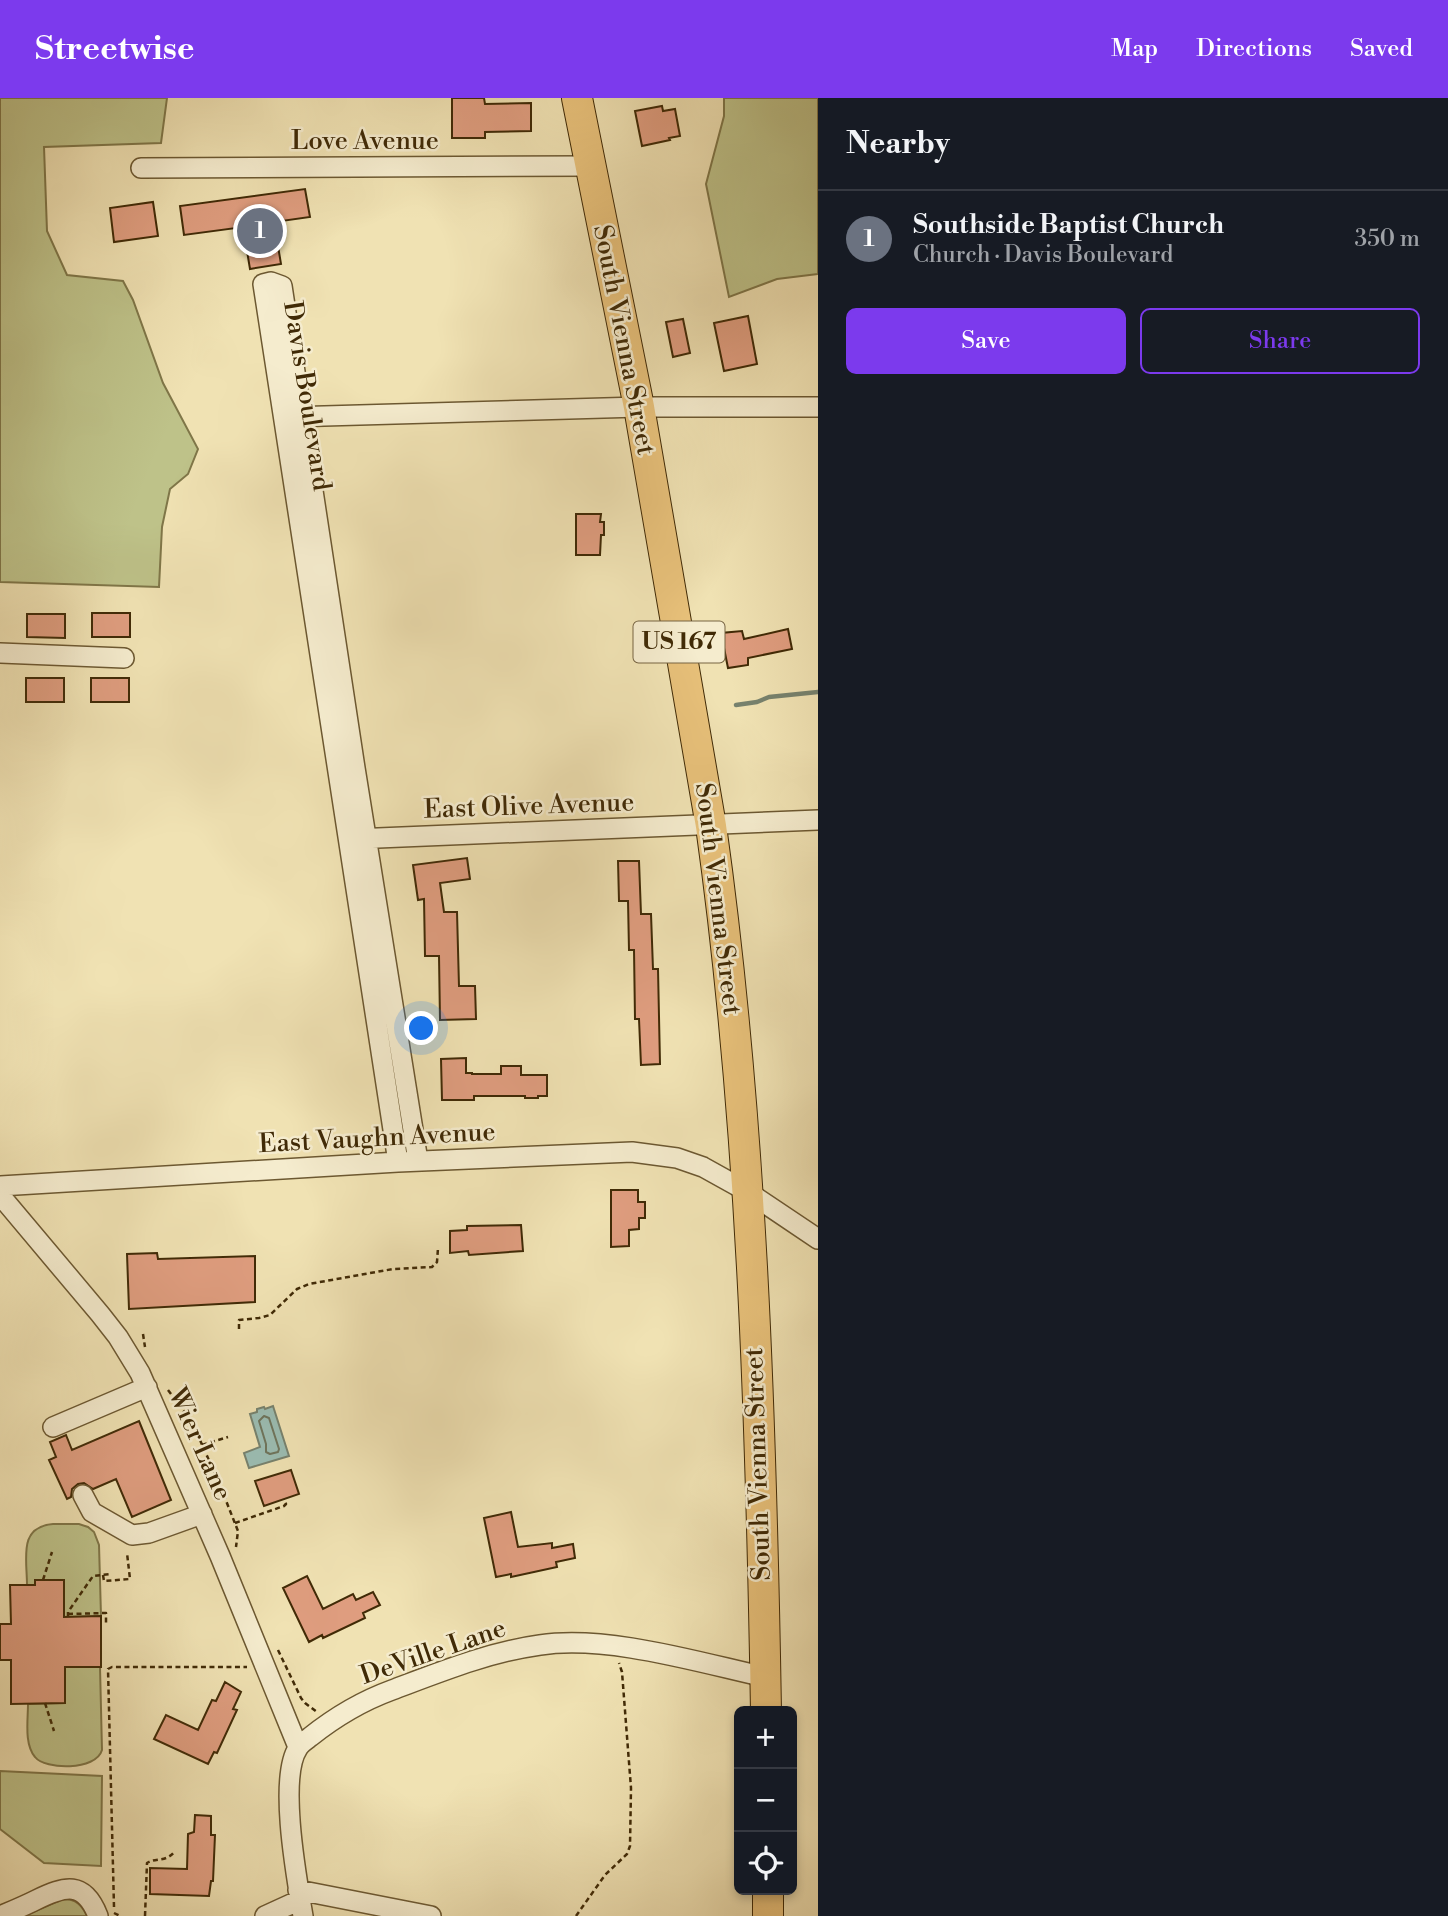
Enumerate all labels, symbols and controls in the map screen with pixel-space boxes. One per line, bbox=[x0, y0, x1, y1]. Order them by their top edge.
text: Streetwise bbox=[35, 29, 195, 70]
text: Map bbox=[1111, 34, 1158, 64]
text: Directions bbox=[1196, 34, 1312, 64]
text: Saved bbox=[1350, 34, 1413, 64]
street label: Love Avenue bbox=[291, 125, 439, 157]
text: Nearby bbox=[846, 125, 950, 163]
pin: 1 bbox=[237, 205, 283, 257]
text: Southside Baptist Church bbox=[913, 209, 1224, 241]
street label: South Vienna Street bbox=[586, 222, 662, 458]
text: 1 bbox=[863, 225, 875, 253]
text: 350 m bbox=[1354, 225, 1420, 253]
text: Church · Davis Boulevard bbox=[913, 241, 1173, 269]
street label: Davis Boulevard bbox=[276, 299, 338, 493]
button: Save bbox=[846, 308, 1126, 374]
button: Share bbox=[1140, 308, 1420, 374]
road number: US 167 bbox=[634, 622, 724, 662]
street label: South Vienna Street bbox=[688, 781, 748, 1017]
street label: East Olive Avenue bbox=[423, 786, 635, 826]
your location bbox=[404, 1011, 438, 1045]
street label: East Vaughn Avenue bbox=[258, 1116, 496, 1160]
street label: South Vienna Street bbox=[738, 1347, 778, 1581]
street label: Wier Lane bbox=[161, 1382, 239, 1505]
street label: DeVille Lane bbox=[356, 1612, 510, 1692]
map controls bbox=[734, 1706, 797, 1895]
button: + bbox=[734, 1706, 797, 1769]
button: − bbox=[734, 1769, 797, 1832]
button: locate bbox=[734, 1832, 797, 1895]

